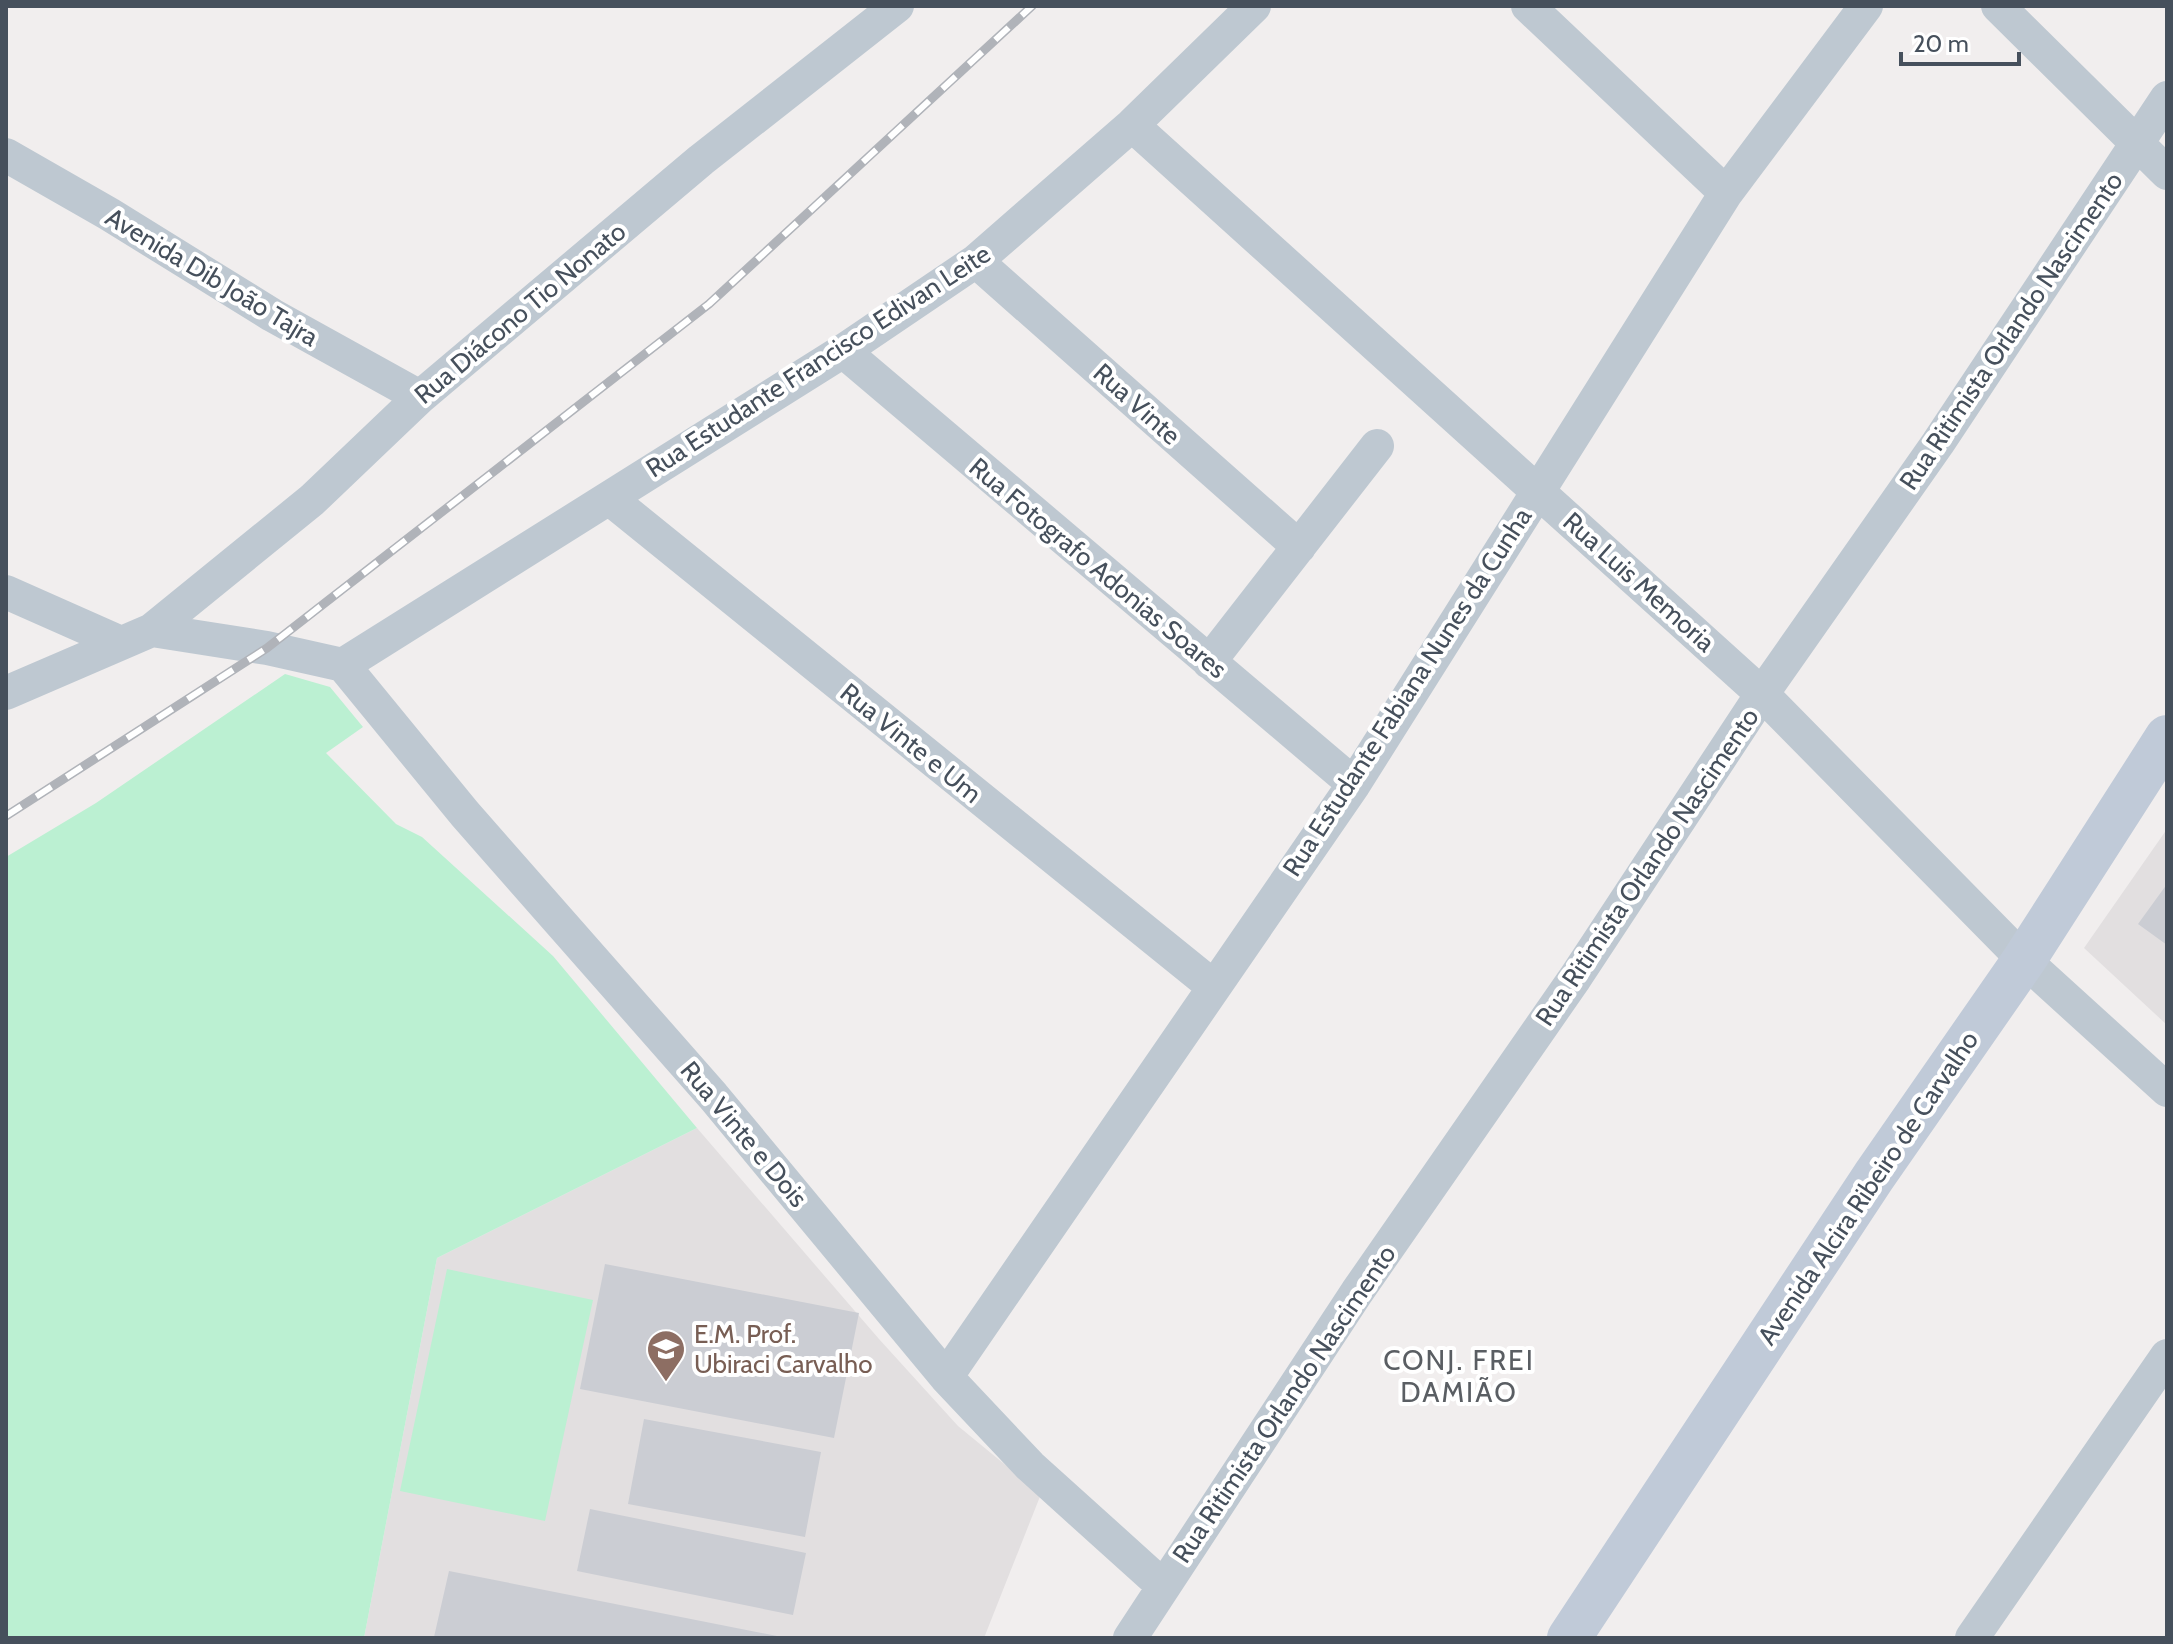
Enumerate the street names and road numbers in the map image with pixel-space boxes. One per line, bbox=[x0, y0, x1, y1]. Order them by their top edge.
street label: Rua Ritimista Orlando Nascimento bbox=[1892, 166, 2130, 496]
street label: Avenida Dib João Tajra bbox=[100, 201, 325, 353]
street label: Rua Diácono Tio Nonato bbox=[408, 215, 632, 411]
street label: Rua Estudante Francisco Edivan Leite bbox=[640, 238, 996, 484]
street label: Rua Vinte bbox=[1087, 357, 1187, 451]
street label: Rua Fotografo Adonias Soares bbox=[963, 451, 1233, 685]
street label: Rua Estudante Fabiana Nunes da Cunha bbox=[1276, 501, 1539, 882]
street label: Rua Luis Memoria bbox=[1556, 505, 1722, 659]
street label: Rua Vinte e Um bbox=[834, 676, 988, 810]
street label: Rua Ritimista Orlando Nascimento bbox=[1528, 702, 1766, 1032]
street label: Avenida Alcira Ribeiro de Carvalho bbox=[1751, 1025, 1985, 1351]
street label: Rua Vinte e Dois bbox=[674, 1055, 814, 1214]
street label: Rua Ritimista Orlando Nascimento bbox=[1165, 1239, 1403, 1569]

